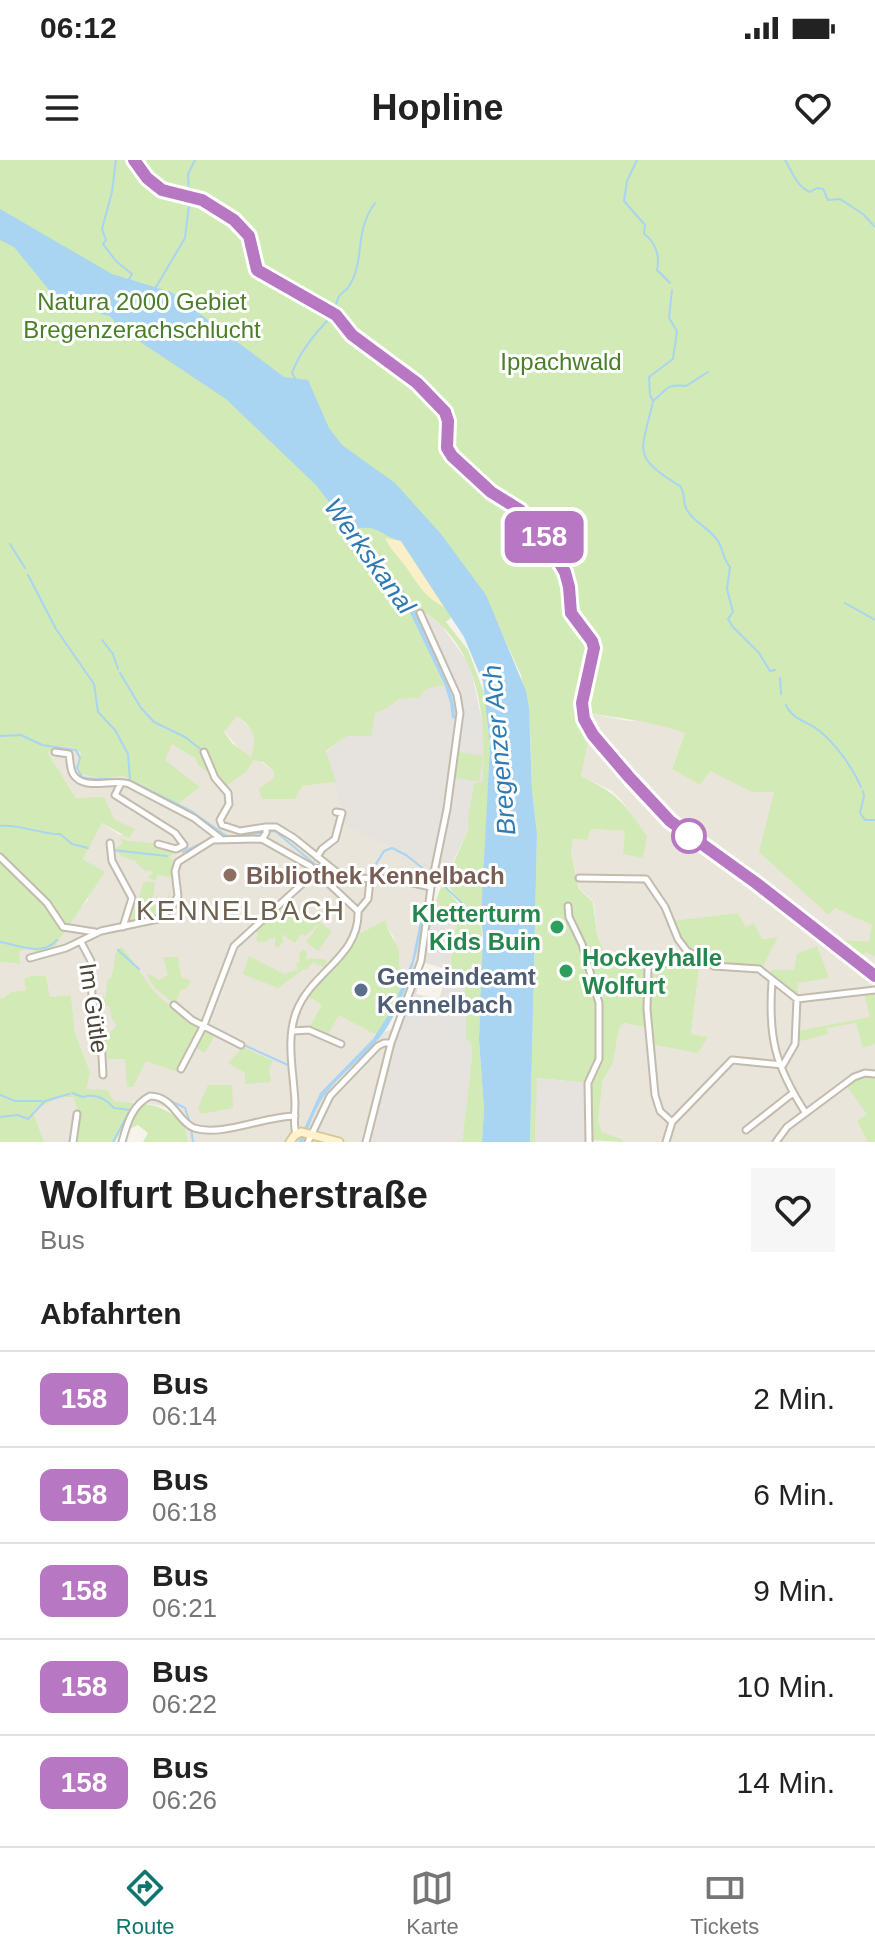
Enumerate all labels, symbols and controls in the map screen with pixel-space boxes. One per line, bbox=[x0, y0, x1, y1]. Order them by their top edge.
text: 06:12 bbox=[40, 11, 117, 44]
icon: menu bbox=[40, 86, 84, 130]
icon: heart bbox=[791, 86, 835, 130]
text: Hopline bbox=[372, 87, 504, 128]
park label: Natura 2000 Gebiet Bregenzerachschlucht bbox=[23, 288, 261, 343]
park label: Ippachwald bbox=[500, 348, 622, 375]
water label: Werkskanal bbox=[318, 492, 423, 621]
line badge: 158 bbox=[498, 511, 590, 563]
text: 158 bbox=[521, 521, 567, 552]
water label: Bregenzer Ach bbox=[477, 664, 521, 836]
unlabelled marker bbox=[672, 819, 706, 853]
place label: Bibliothek Kennelbach bbox=[246, 862, 505, 889]
marker: Bibliothek Kennelbach bbox=[221, 866, 239, 884]
district label: KENNELBACH bbox=[136, 895, 346, 926]
place label: Kletterturm Kids Buin bbox=[412, 900, 541, 955]
marker: Kletterturm Kids Buin bbox=[548, 918, 566, 936]
place label: Hockeyhalle Wolfurt bbox=[582, 944, 722, 999]
street label: Im Gütle bbox=[74, 961, 114, 1055]
marker: Hockeyhalle Wolfurt bbox=[557, 962, 575, 980]
place label: Gemeindeamt Kennelbach bbox=[377, 963, 536, 1018]
marker: Gemeindeamt Kennelbach bbox=[352, 981, 370, 999]
button: heart bbox=[751, 1168, 835, 1252]
text: Wolfurt Bucherstraße bbox=[40, 1174, 428, 1216]
text: Bus bbox=[40, 1225, 85, 1255]
text: Abfahrten bbox=[40, 1297, 182, 1330]
text: Bus bbox=[152, 1367, 209, 1400]
text: 2 Min. bbox=[753, 1382, 835, 1415]
text: 158 bbox=[61, 1383, 107, 1414]
text: 06:14 bbox=[152, 1401, 217, 1431]
text: Bus bbox=[152, 1463, 209, 1496]
text: 6 Min. bbox=[753, 1478, 835, 1511]
text: 158 bbox=[61, 1479, 107, 1510]
text: 06:18 bbox=[152, 1497, 217, 1527]
text: Bus bbox=[152, 1559, 209, 1592]
text: 9 Min. bbox=[753, 1574, 835, 1607]
text: 158 bbox=[61, 1575, 107, 1606]
text: 06:21 bbox=[152, 1593, 217, 1623]
text: Bus bbox=[152, 1655, 209, 1688]
text: 10 Min. bbox=[737, 1670, 835, 1703]
text: 158 bbox=[61, 1671, 107, 1702]
text: 06:22 bbox=[152, 1689, 217, 1719]
text: Bus bbox=[152, 1751, 209, 1784]
text: 14 Min. bbox=[737, 1766, 835, 1799]
text: 158 bbox=[61, 1767, 107, 1798]
text: 06:26 bbox=[152, 1785, 217, 1815]
tab: Route bbox=[116, 1866, 175, 1940]
tab: Karte bbox=[406, 1866, 459, 1940]
tab: Tickets bbox=[690, 1866, 759, 1940]

